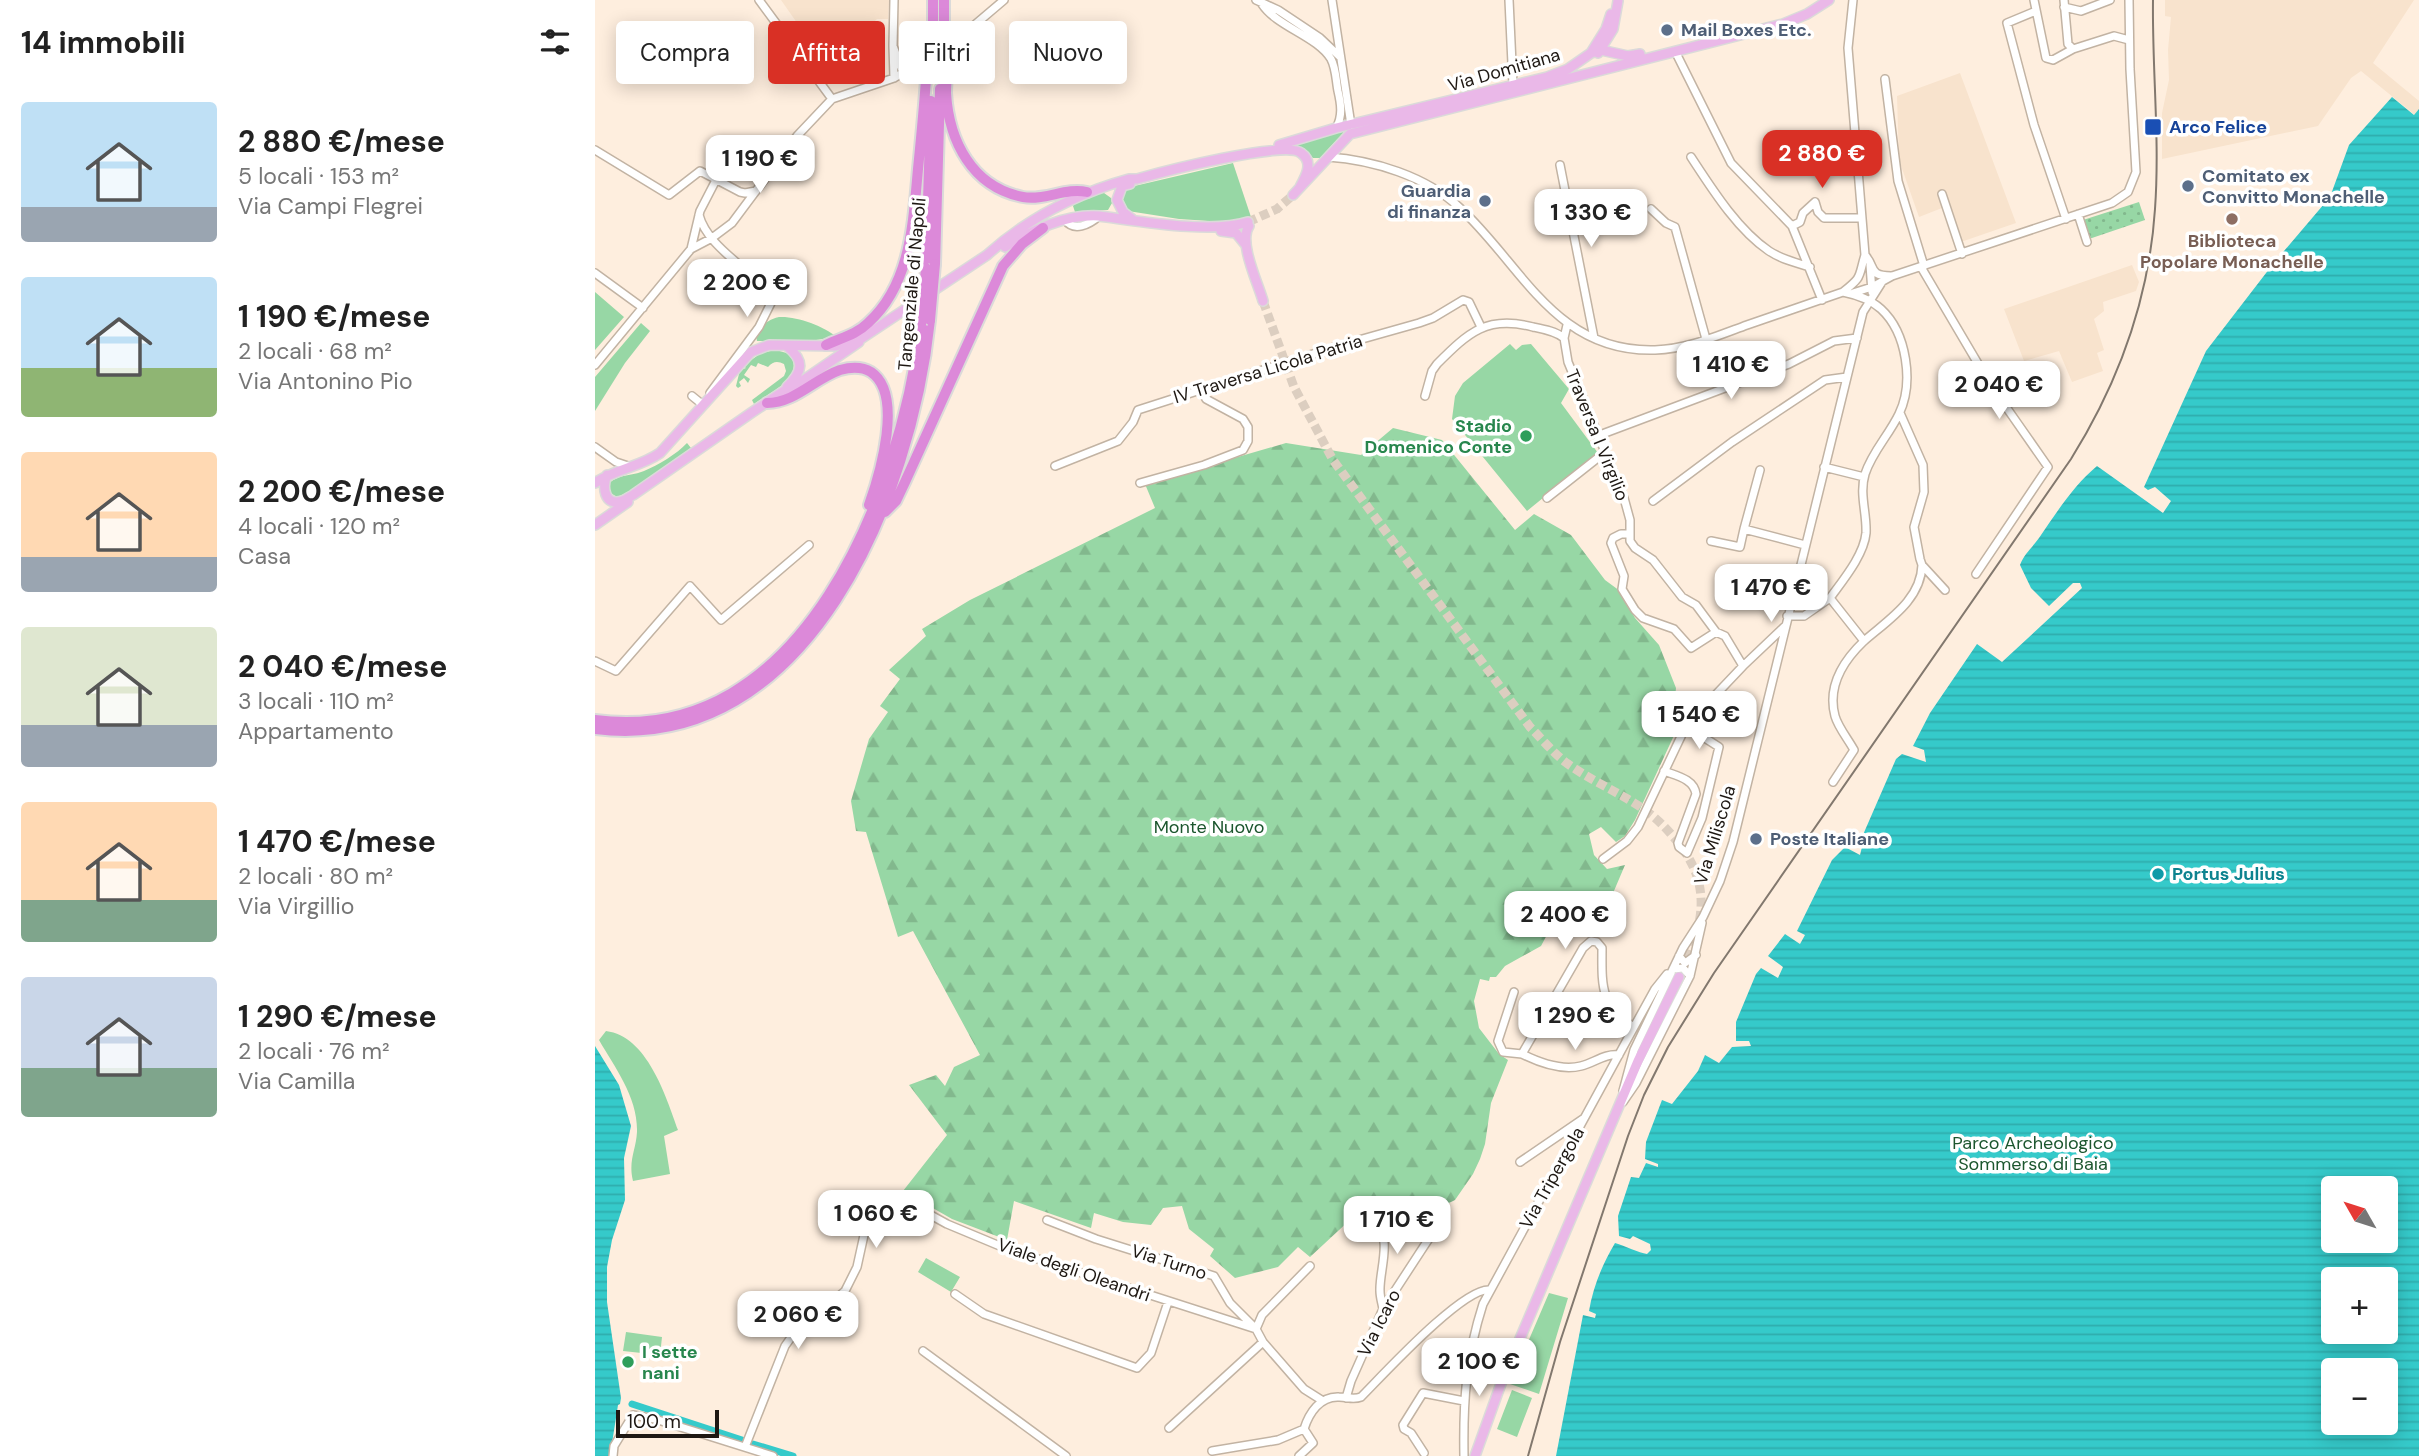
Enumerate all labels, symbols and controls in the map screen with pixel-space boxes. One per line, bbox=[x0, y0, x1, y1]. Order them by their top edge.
place label: Mail Boxes Etc. bbox=[1681, 18, 1811, 42]
chip: Compra bbox=[616, 21, 754, 84]
chip: Affitta bbox=[768, 21, 885, 84]
chip: Filtri bbox=[899, 21, 995, 84]
chip: Nuovo bbox=[1009, 21, 1127, 84]
marker: Mail Boxes Etc. bbox=[1659, 22, 1675, 38]
text: 14 immobili bbox=[21, 23, 186, 62]
icon: filters bbox=[536, 23, 574, 61]
street label: Via Domitiana bbox=[1445, 43, 1563, 97]
place label: Arco Felice bbox=[2169, 115, 2267, 139]
marker: Arco Felice bbox=[2143, 117, 2163, 137]
text: 2 880 €/mese bbox=[238, 122, 445, 161]
icon: home bbox=[77, 130, 161, 214]
pin: 2 880 € bbox=[1757, 130, 1887, 190]
pin: 1 190 € bbox=[695, 136, 825, 195]
text: 2 880 € bbox=[1778, 138, 1866, 168]
text: 1 190 € bbox=[722, 143, 798, 173]
text: 5 locali · 153 m² bbox=[238, 161, 399, 191]
place label: Comitato ex Convitto Monachelle bbox=[2202, 164, 2385, 209]
marker: Comitato ex Convitto Monachelle bbox=[2180, 178, 2196, 194]
place label: Guardia di finanza bbox=[1387, 179, 1471, 224]
pin: 1 330 € bbox=[1526, 190, 1656, 249]
text: Via Campi Flegrei bbox=[238, 191, 423, 221]
marker: Guardia di finanza bbox=[1477, 193, 1493, 209]
street label: Tangenziale di Napoli bbox=[892, 197, 932, 371]
text: 1 330 € bbox=[1550, 197, 1632, 227]
marker: Biblioteca Popolare Monachelle bbox=[2224, 211, 2240, 227]
place label: Biblioteca Popolare Monachelle bbox=[2140, 229, 2324, 274]
pin: 2 200 € bbox=[682, 260, 812, 319]
text: 2 200 € bbox=[703, 267, 791, 297]
text: 1 190 €/mese bbox=[238, 297, 430, 336]
icon: home bbox=[77, 305, 161, 389]
street label: IV Traversa Licola Patria bbox=[1171, 329, 1365, 409]
text: 2 locali · 68 m² bbox=[238, 336, 392, 366]
pin: 1 410 € bbox=[1666, 342, 1796, 401]
text: 1 410 € bbox=[1693, 349, 1769, 379]
pin: 2 040 € bbox=[1934, 362, 2064, 421]
text: Via Antonino Pio bbox=[238, 366, 413, 396]
street label: Traversa I Virgilio bbox=[1560, 366, 1634, 504]
text: 2 040 € bbox=[1954, 369, 2044, 399]
place label: Stadio Domenico Conte bbox=[1365, 414, 1512, 459]
marker: Stadio Domenico Conte bbox=[1518, 428, 1534, 444]
text: 2 200 €/mese bbox=[238, 472, 445, 511]
icon: home bbox=[77, 480, 161, 564]
text: 4 locali · 120 m² bbox=[238, 511, 400, 541]
text: Casa bbox=[238, 541, 291, 571]
pin: 1 470 € bbox=[1706, 564, 1836, 624]
text: 1 470 € bbox=[1731, 572, 1811, 602]
text: 2 040 €/mese bbox=[238, 647, 447, 686]
icon: home bbox=[77, 655, 161, 739]
text: 3 locali · 110 m² bbox=[238, 686, 394, 716]
pin: 1 540 € bbox=[1634, 692, 1764, 751]
text: 1 540 € bbox=[1658, 699, 1740, 729]
text: Appartamento bbox=[238, 716, 394, 746]
street label: Via Miliscola bbox=[1689, 782, 1741, 888]
park label: Monte Nuovo bbox=[1154, 815, 1264, 839]
text: 1 470 €/mese bbox=[238, 822, 436, 861]
place label: Poste Italiane bbox=[1770, 827, 1889, 851]
icon: home bbox=[77, 830, 161, 914]
marker: Poste Italiane bbox=[1748, 831, 1764, 847]
text: 2 locali · 80 m² bbox=[238, 861, 393, 891]
place label: Portus Julius bbox=[2172, 862, 2285, 886]
marker: Portus Julius bbox=[2150, 866, 2166, 882]
text: Via Virgillio bbox=[238, 891, 354, 921]
pin: 2 400 € bbox=[1500, 892, 1630, 951]
text: 2 400 € bbox=[1520, 899, 1610, 929]
pin: 1 290 € bbox=[1510, 992, 1640, 1052]
text: 1 290 €/mese bbox=[238, 997, 437, 1036]
text: 1 290 € bbox=[1534, 1000, 1616, 1030]
icon: home bbox=[77, 1005, 161, 1089]
text: 2 locali · 76 m² bbox=[238, 1036, 390, 1066]
text: Via Camilla bbox=[238, 1066, 355, 1096]
street label: Via Tripergola bbox=[1514, 1123, 1590, 1233]
park label: Parco Archeologico Sommerso di Baia bbox=[1952, 1131, 2114, 1176]
north arrow bbox=[2321, 1176, 2397, 1253]
map controls bbox=[2321, 1176, 2398, 1435]
pin: 1 060 € bbox=[811, 1190, 941, 1250]
pin: 1 710 € bbox=[1332, 1196, 1462, 1256]
text: 1 060 € bbox=[834, 1198, 918, 1228]
text: 1 710 € bbox=[1360, 1204, 1434, 1234]
street label: Viale degli Oleandri bbox=[994, 1233, 1154, 1307]
street label: Via Turno bbox=[1128, 1239, 1210, 1285]
button: + bbox=[2321, 1267, 2398, 1344]
street label: Via Icaro bbox=[1352, 1285, 1406, 1361]
pin: 2 060 € bbox=[733, 1292, 863, 1351]
text: 2 060 € bbox=[753, 1299, 843, 1329]
pin: 2 100 € bbox=[1414, 1338, 1544, 1398]
place label: I sette nani bbox=[642, 1340, 698, 1385]
text: 2 100 € bbox=[1437, 1346, 1521, 1376]
marker: I sette nani bbox=[620, 1354, 636, 1370]
button: − bbox=[2321, 1358, 2398, 1435]
scale bar bbox=[616, 1407, 719, 1439]
text: 100 m bbox=[627, 1409, 681, 1434]

